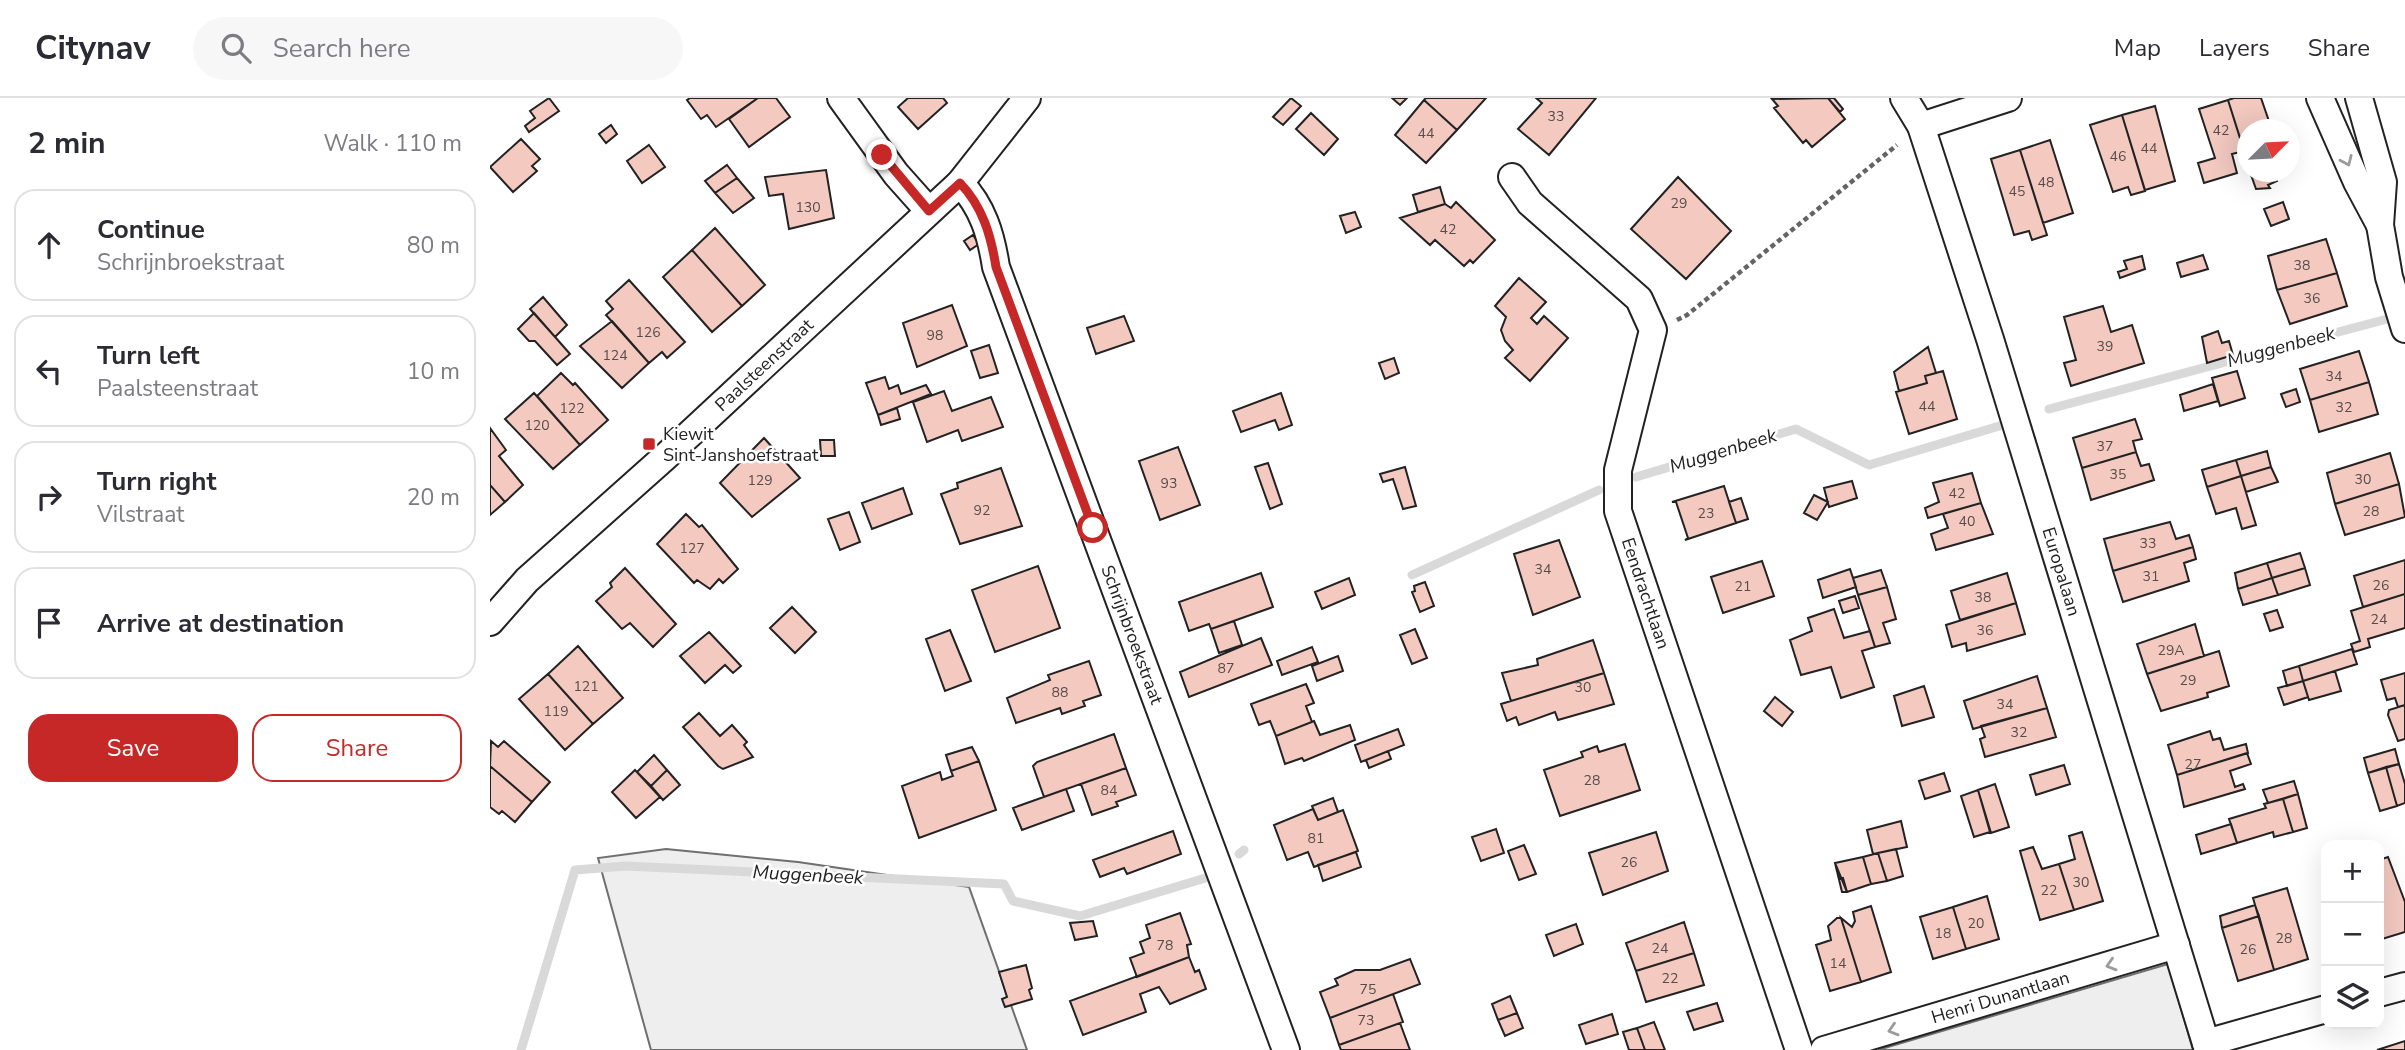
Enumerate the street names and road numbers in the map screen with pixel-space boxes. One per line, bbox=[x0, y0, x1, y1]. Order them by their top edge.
street label: Paalsteenstraat bbox=[710, 313, 819, 417]
street label: Europalaan bbox=[2036, 524, 2086, 619]
street label: Eendrachtlaan bbox=[1616, 534, 1676, 652]
street label: Schrijnbroekstraat bbox=[1095, 562, 1169, 708]
street label: Henri Dunantlaan bbox=[1928, 965, 2072, 1029]

